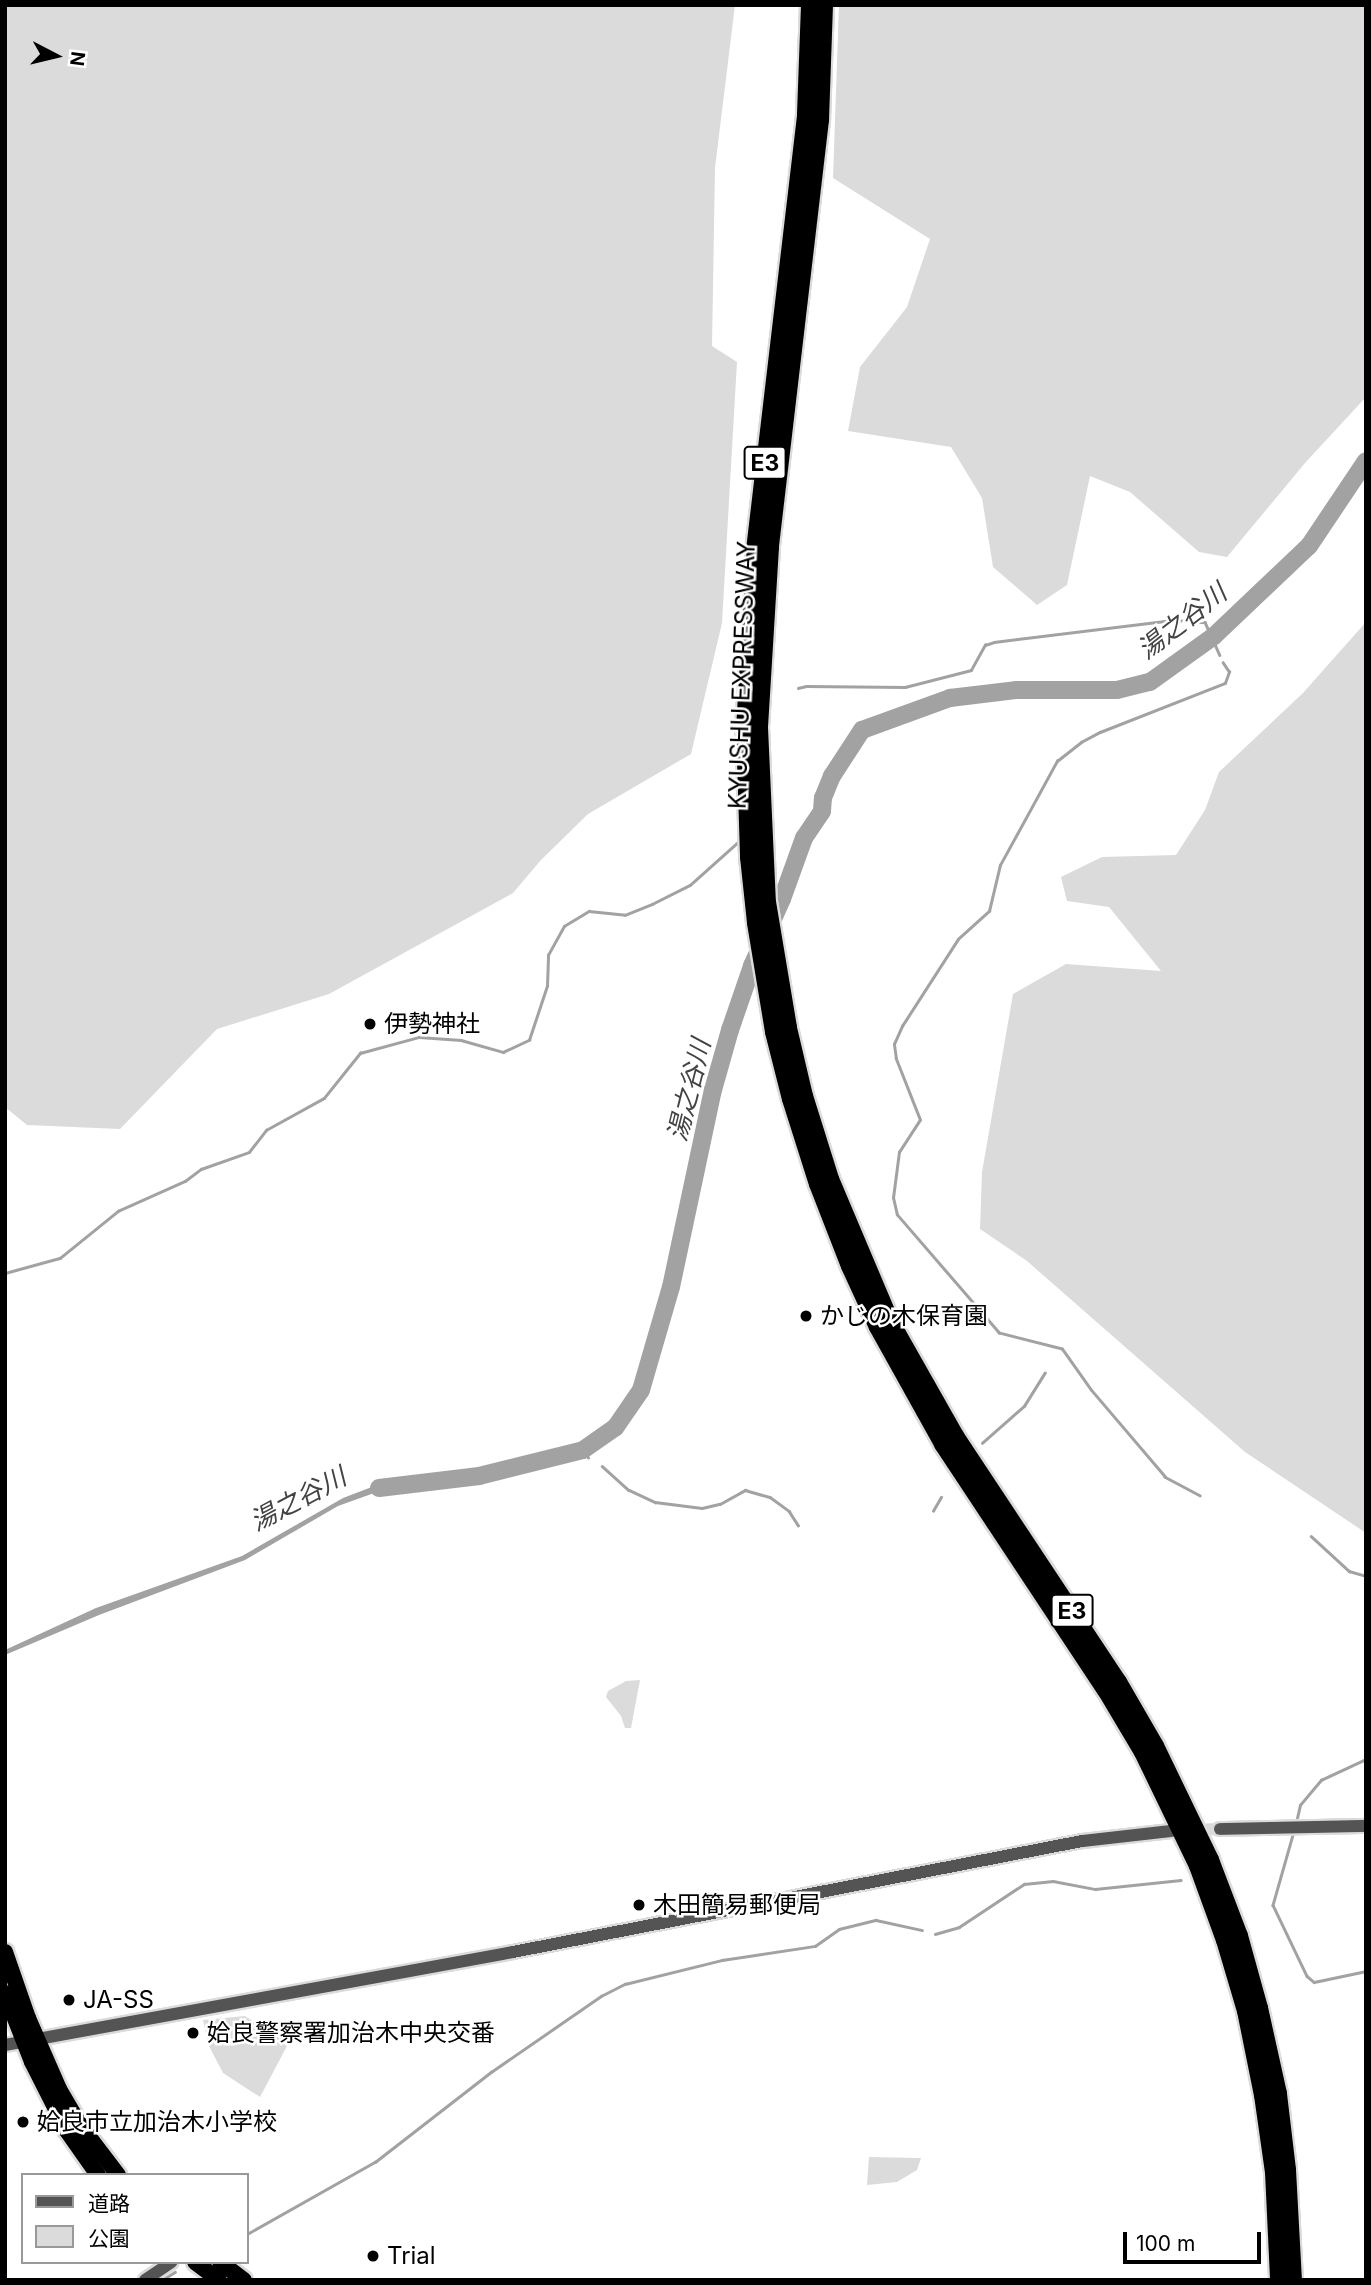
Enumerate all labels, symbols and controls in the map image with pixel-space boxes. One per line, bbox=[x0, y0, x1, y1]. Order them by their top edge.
north arrow bbox=[21, 21, 91, 91]
text: N bbox=[65, 50, 90, 67]
road number: E3 bbox=[742, 444, 788, 482]
street label: KYUSHU EXPRESSWAY bbox=[723, 540, 761, 810]
water label: 湯之谷川 bbox=[1131, 577, 1233, 665]
place label: 伊勢神社 bbox=[384, 1010, 480, 1038]
marker: 伊勢神社 bbox=[362, 1016, 378, 1032]
water label: 湯之谷川 bbox=[661, 1036, 717, 1144]
place label: かじの木保育園 bbox=[820, 1302, 988, 1330]
marker: かじの木保育園 bbox=[798, 1308, 814, 1324]
water label: 湯之谷川 bbox=[245, 1461, 351, 1537]
road number: E3 bbox=[1049, 1592, 1095, 1630]
place label: 木田簡易郵便局 bbox=[653, 1891, 821, 1919]
marker: 木田簡易郵便局 bbox=[631, 1897, 647, 1913]
place label: JA-SS bbox=[83, 1986, 154, 2014]
marker: JA-SS bbox=[61, 1992, 77, 2008]
place label: 姶良警察署加治木中央交番 bbox=[207, 2019, 495, 2047]
marker: 姶良警察署加治木中央交番 bbox=[185, 2025, 201, 2041]
place label: 姶良市立加治木小学校 bbox=[37, 2108, 277, 2136]
marker: 姶良市立加治木小学校 bbox=[15, 2114, 31, 2130]
legend bbox=[21, 2173, 248, 2264]
text: 道路 bbox=[88, 2191, 130, 2216]
scale bar bbox=[1126, 2218, 1264, 2262]
text: 公園 bbox=[88, 2226, 130, 2251]
text: 100 m bbox=[1136, 2231, 1195, 2256]
place label: Trial bbox=[387, 2242, 436, 2270]
marker: Trial bbox=[365, 2248, 381, 2264]

